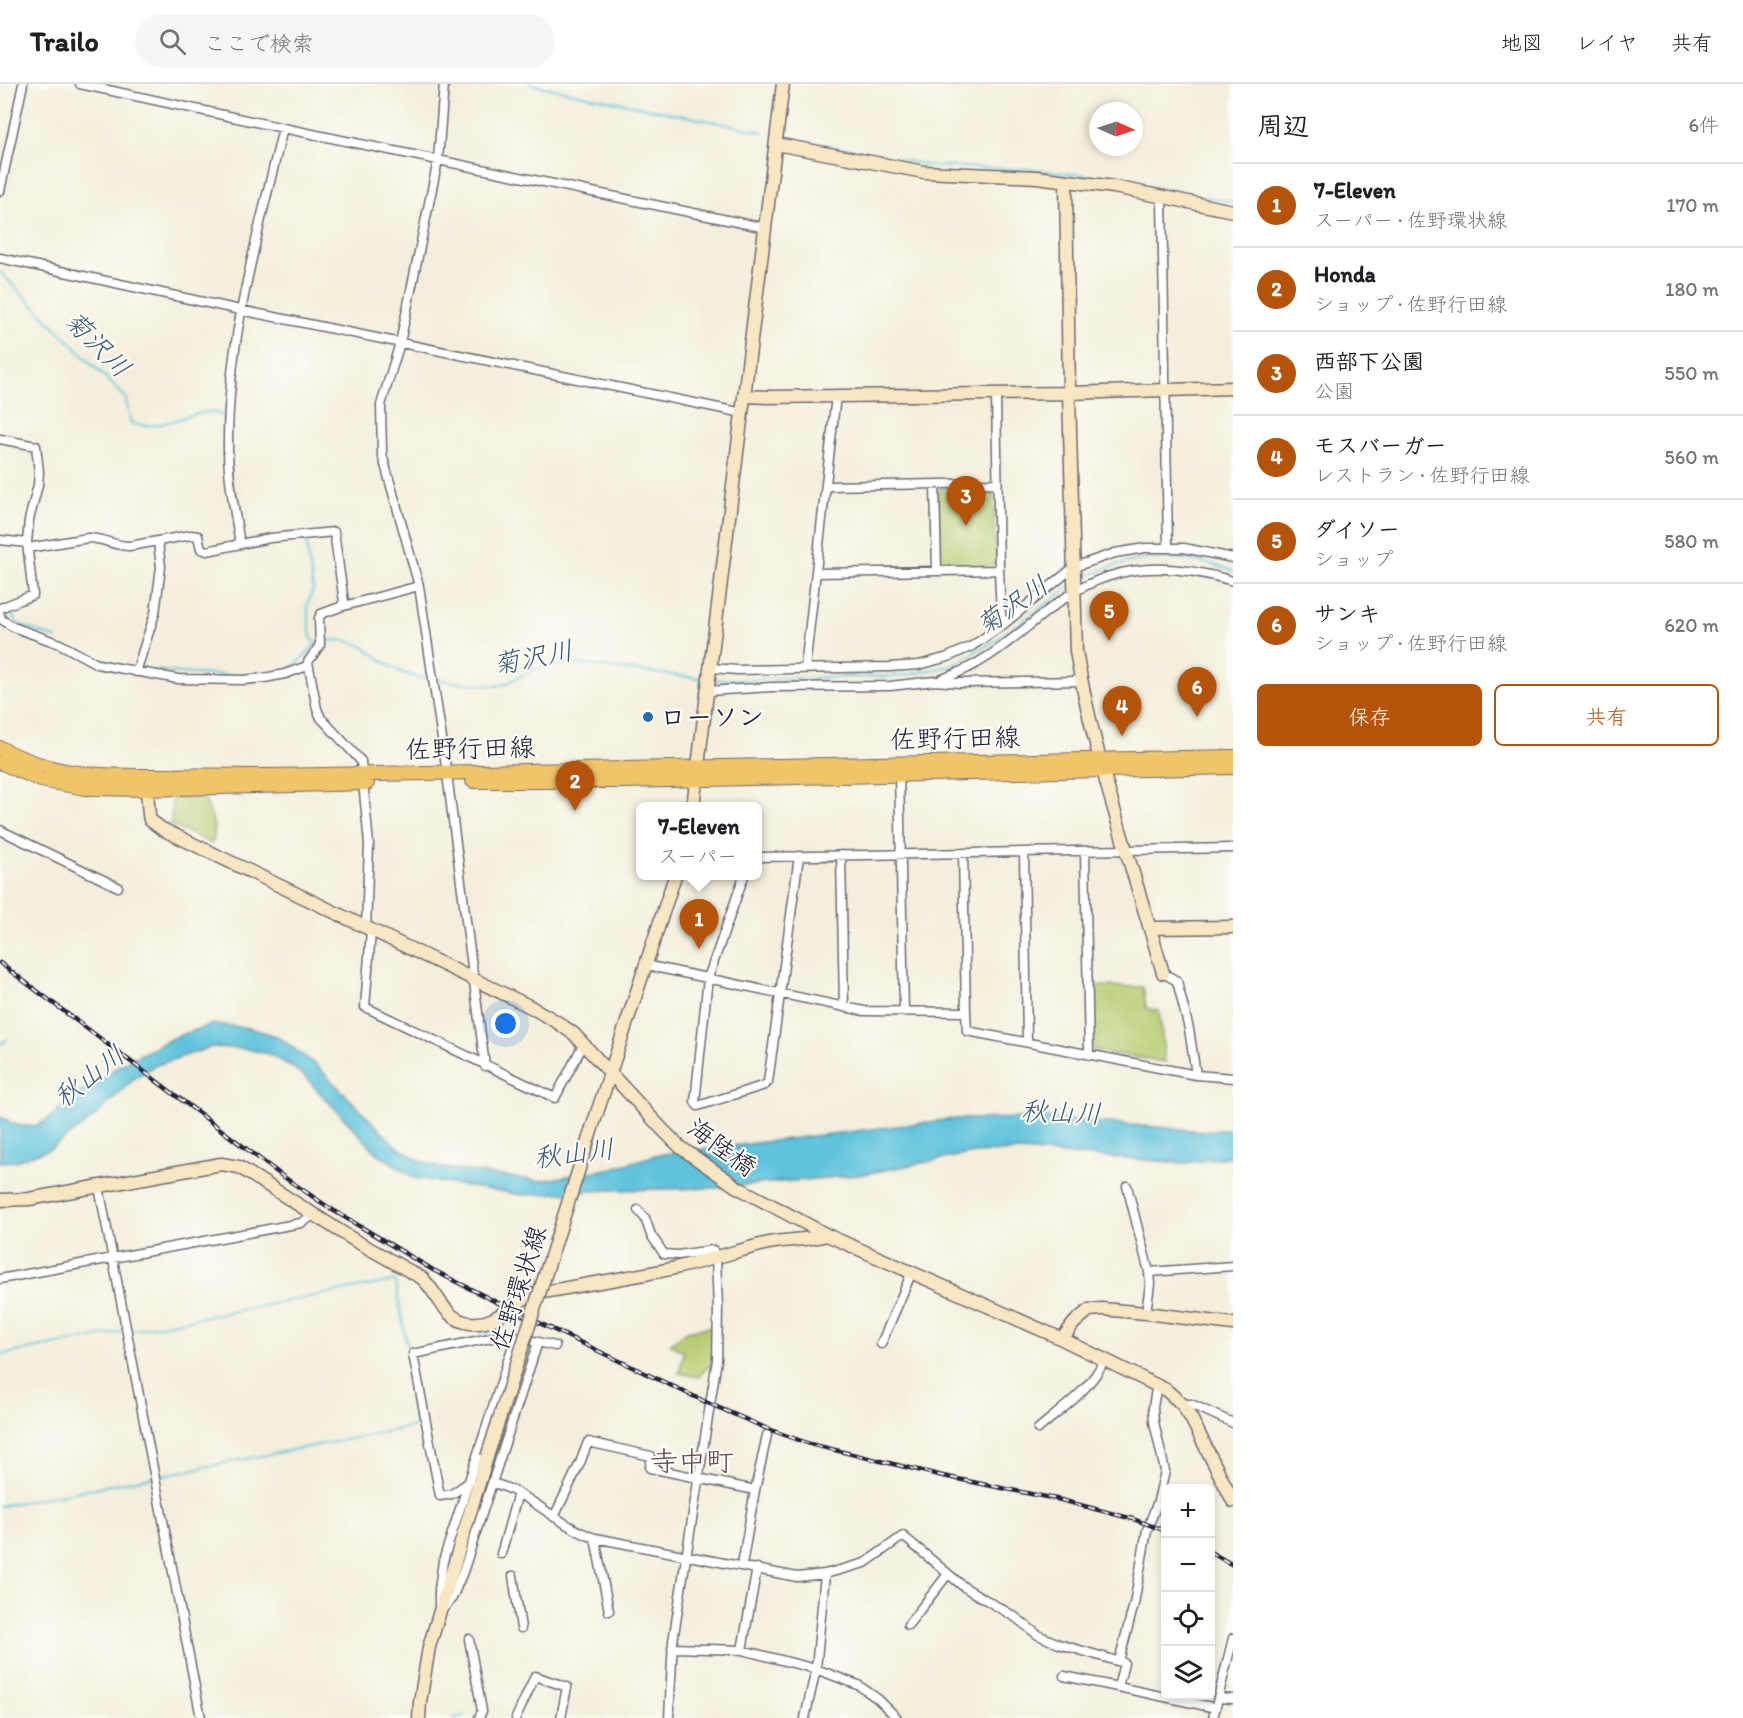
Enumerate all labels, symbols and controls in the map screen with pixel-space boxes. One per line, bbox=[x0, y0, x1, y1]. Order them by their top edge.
search box bbox=[135, 14, 555, 68]
text: Trailo bbox=[30, 24, 99, 58]
icon: search bbox=[156, 25, 189, 58]
text: ここで検索 bbox=[204, 30, 314, 57]
text: 地図 bbox=[1501, 30, 1543, 55]
text: レイヤ bbox=[1576, 30, 1638, 55]
text: 共有 bbox=[1671, 30, 1713, 55]
north arrow bbox=[1089, 102, 1143, 156]
text: 周辺 bbox=[1257, 110, 1309, 142]
text: 6件 bbox=[1688, 113, 1719, 137]
text: 7-Eleven bbox=[1314, 177, 1396, 204]
text: 1 bbox=[1272, 193, 1281, 217]
text: 170 m bbox=[1666, 193, 1719, 217]
text: スーパー · 佐野環状線 bbox=[1314, 208, 1507, 232]
text: Honda bbox=[1314, 261, 1376, 288]
text: 2 bbox=[1271, 277, 1282, 301]
text: 180 m bbox=[1665, 277, 1719, 301]
text: ショップ · 佐野行田線 bbox=[1314, 292, 1507, 316]
water label: 菊沢川 bbox=[58, 304, 138, 384]
text: 西部下公園 bbox=[1314, 348, 1424, 375]
text: 3 bbox=[1271, 361, 1282, 385]
text: 550 m bbox=[1664, 361, 1719, 385]
text: 公園 bbox=[1314, 379, 1354, 403]
text: モスバーガー bbox=[1314, 432, 1446, 459]
text: 4 bbox=[1270, 445, 1283, 469]
text: 560 m bbox=[1664, 445, 1719, 469]
text: レストラン · 佐野行田線 bbox=[1314, 463, 1529, 487]
pin: 3 bbox=[946, 476, 986, 526]
text: ダイソー bbox=[1314, 516, 1400, 543]
text: 5 bbox=[1271, 529, 1282, 553]
text: 580 m bbox=[1664, 529, 1719, 553]
text: ショップ bbox=[1314, 547, 1393, 571]
water label: 菊沢川 bbox=[969, 568, 1055, 642]
pin: 5 bbox=[1090, 592, 1128, 641]
text: サンキ bbox=[1314, 600, 1380, 627]
text: 6 bbox=[1271, 613, 1282, 637]
text: 620 m bbox=[1664, 613, 1719, 637]
text: ショップ · 佐野行田線 bbox=[1314, 631, 1507, 655]
water label: 菊沢川 bbox=[490, 633, 576, 681]
pin: 6 bbox=[1178, 668, 1216, 717]
button: 保存 bbox=[1257, 684, 1482, 746]
button: 共有 bbox=[1494, 684, 1719, 746]
pin: 4 bbox=[1102, 686, 1142, 736]
place label: ローソン bbox=[660, 701, 764, 733]
marker: ローソン bbox=[641, 710, 655, 724]
street label: 佐野行田線 bbox=[890, 721, 1020, 755]
street label: 佐野行田線 bbox=[405, 731, 535, 765]
pin: 2 bbox=[556, 762, 594, 811]
popup bbox=[636, 802, 762, 880]
text: 7-Eleven bbox=[658, 813, 740, 840]
text: スーパー bbox=[658, 844, 737, 868]
pin: 1 bbox=[680, 900, 718, 949]
your location bbox=[491, 1009, 520, 1038]
water label: 秋山川 bbox=[47, 1038, 131, 1114]
water label: 秋山川 bbox=[1020, 1094, 1102, 1130]
street label: 海陸橋 bbox=[681, 1111, 763, 1183]
water label: 秋山川 bbox=[532, 1132, 616, 1174]
street label: 佐野環状線 bbox=[483, 1221, 553, 1355]
district label: 寺中町 bbox=[650, 1444, 734, 1478]
map controls bbox=[1161, 1484, 1215, 1700]
button: + bbox=[1161, 1484, 1215, 1538]
button: − bbox=[1161, 1538, 1215, 1592]
button: locate bbox=[1161, 1592, 1215, 1646]
button: layers bbox=[1161, 1646, 1215, 1700]

